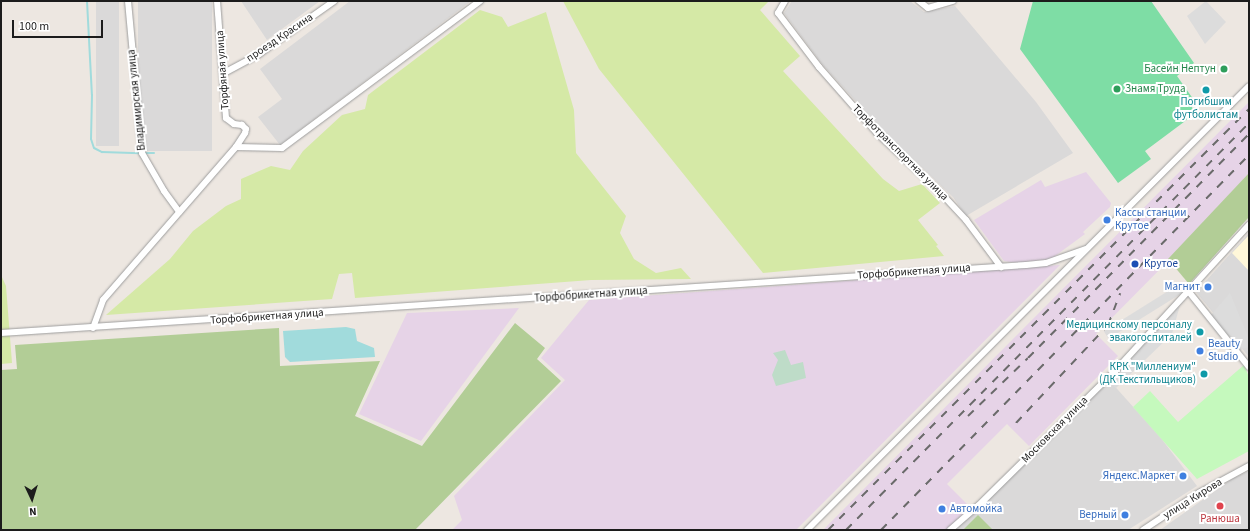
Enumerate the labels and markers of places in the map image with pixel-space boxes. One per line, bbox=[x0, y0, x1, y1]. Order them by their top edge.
place label: Басейн Нептун bbox=[1144, 62, 1216, 76]
marker: Басейн Нептун bbox=[1219, 64, 1229, 74]
place label: Знамя Труда bbox=[1125, 82, 1186, 96]
marker: Знамя Труда bbox=[1112, 84, 1122, 94]
marker: Погибшим футболистам bbox=[1201, 85, 1211, 95]
place label: Погибшим футболистам bbox=[1174, 96, 1238, 122]
place label: Кассы станции Крутое bbox=[1115, 207, 1186, 233]
marker: Кассы станции Крутое bbox=[1102, 215, 1112, 225]
place label: Крутое bbox=[1144, 257, 1178, 271]
marker: Крутое bbox=[1129, 258, 1141, 270]
place label: Магнит bbox=[1164, 280, 1200, 294]
marker: Магнит bbox=[1203, 282, 1213, 292]
place label: Медицинскому персоналу эвакогоспиталей bbox=[1066, 319, 1192, 345]
marker: Медицинскому персоналу эвакогоспиталей bbox=[1195, 327, 1205, 337]
place label: Beauty Studio bbox=[1208, 338, 1240, 364]
marker: Beauty Studio bbox=[1195, 346, 1205, 356]
place label: КРК "Миллениум" (ДК Текстильщиков) bbox=[1099, 361, 1196, 387]
marker: КРК "Миллениум" (ДК Текстильщиков) bbox=[1199, 369, 1209, 379]
place label: Яндекс.Маркет bbox=[1103, 469, 1175, 483]
marker: Яндекс.Маркет bbox=[1178, 471, 1188, 481]
marker: Ранюша bbox=[1215, 501, 1225, 511]
place label: Автомойка bbox=[950, 502, 1002, 516]
marker: Автомойка bbox=[937, 504, 947, 514]
place label: Верный bbox=[1079, 508, 1117, 522]
marker: Верный bbox=[1120, 510, 1130, 520]
place label: Ранюша bbox=[1200, 512, 1240, 526]

